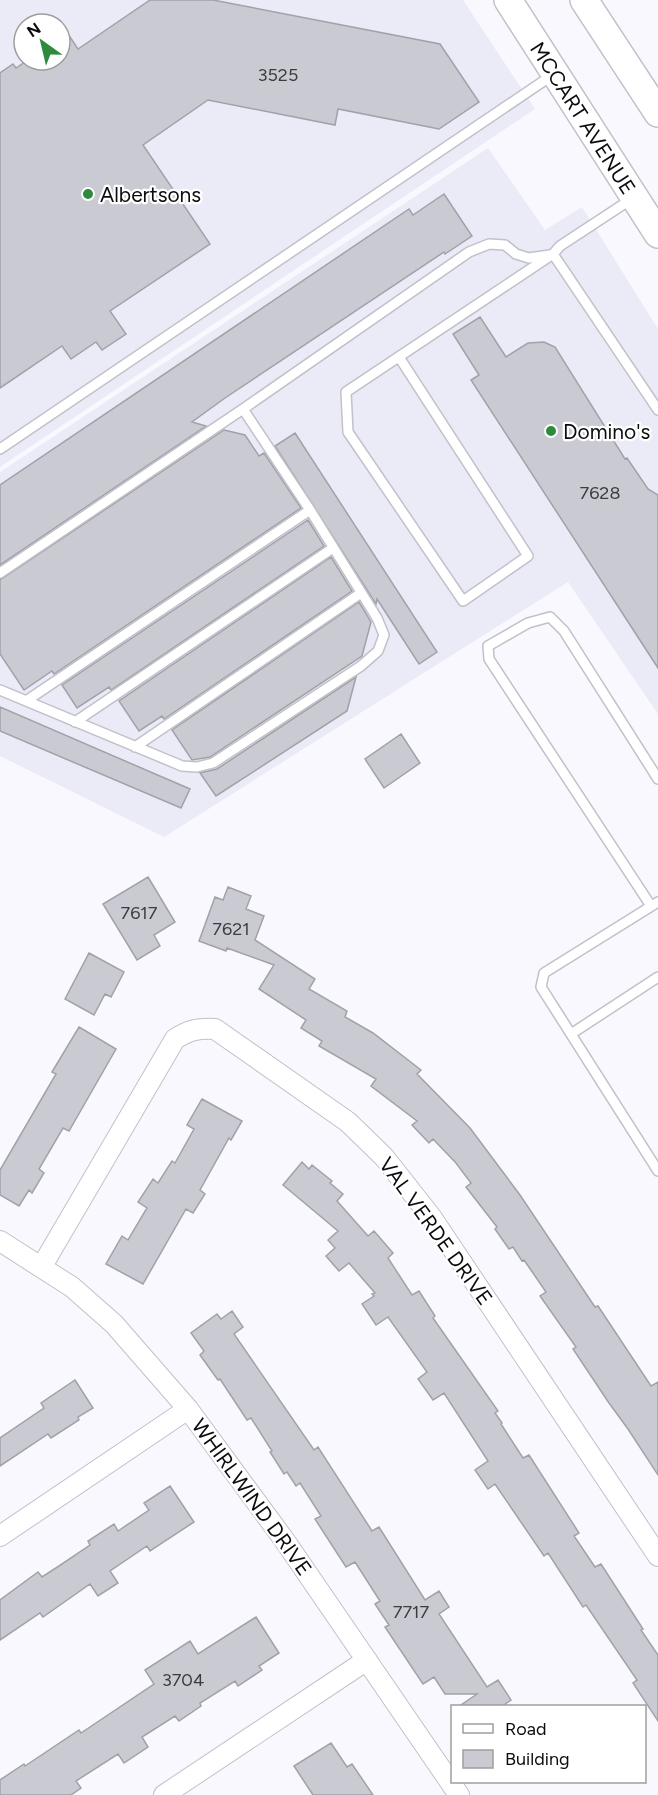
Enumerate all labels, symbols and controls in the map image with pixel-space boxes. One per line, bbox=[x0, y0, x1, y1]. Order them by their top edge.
north arrow bbox=[12, 12, 72, 72]
text: N bbox=[23, 19, 44, 41]
street label: MCCART AVENUE bbox=[526, 37, 642, 199]
house number: 3525 bbox=[258, 64, 298, 86]
place label: Albertsons bbox=[100, 182, 201, 207]
marker: Albertsons bbox=[81, 187, 95, 201]
place label: Domino's bbox=[563, 419, 650, 444]
marker: Domino's bbox=[544, 424, 558, 438]
house number: 7628 bbox=[580, 482, 620, 504]
house number: 7617 bbox=[121, 902, 158, 924]
house number: 7621 bbox=[212, 918, 250, 940]
street label: VAL VERDE DRIVE bbox=[374, 1152, 498, 1310]
street label: WHIRLWIND DRIVE bbox=[187, 1414, 317, 1580]
house number: 7717 bbox=[393, 1601, 430, 1623]
house number: 3704 bbox=[162, 1669, 204, 1691]
legend bbox=[451, 1705, 646, 1783]
text: Road bbox=[505, 1718, 546, 1740]
text: Building bbox=[505, 1748, 570, 1770]

